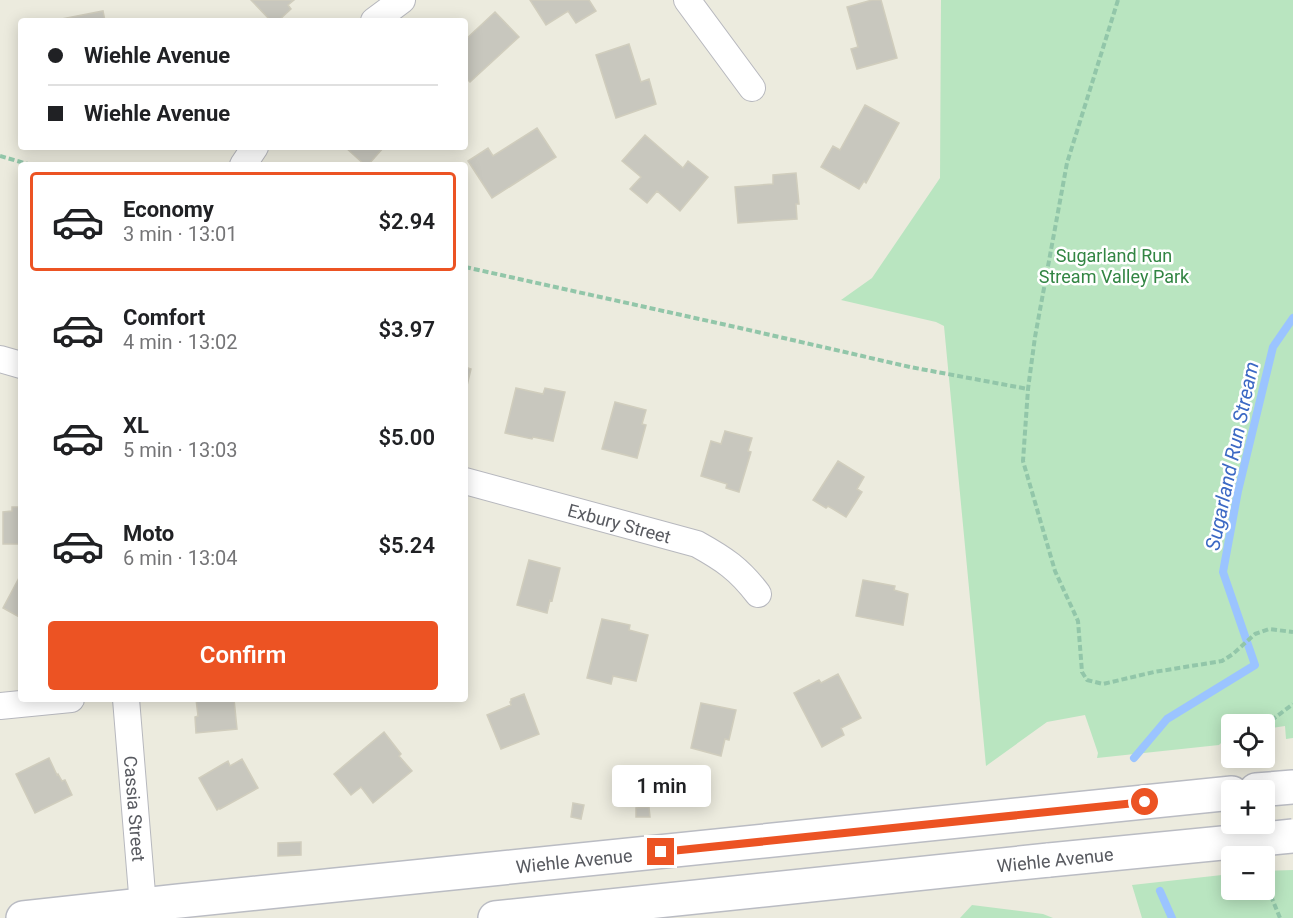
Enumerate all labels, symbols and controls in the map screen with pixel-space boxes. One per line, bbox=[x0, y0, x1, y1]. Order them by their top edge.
text: Wiehle Avenue bbox=[84, 43, 230, 68]
text: Wiehle Avenue bbox=[84, 101, 230, 126]
icon: car bbox=[51, 195, 105, 249]
text: Economy bbox=[123, 197, 214, 222]
text: $2.94 bbox=[378, 209, 435, 234]
text: 3 min · 13:01 bbox=[123, 222, 238, 246]
park label: Sugarland Run Stream Valley Park bbox=[1039, 245, 1190, 287]
icon: car bbox=[51, 303, 105, 357]
text: Comfort bbox=[123, 305, 205, 330]
text: $3.97 bbox=[378, 317, 435, 342]
text: 4 min · 13:02 bbox=[123, 330, 238, 354]
water label: Sugarland Run Stream bbox=[1200, 359, 1264, 553]
icon: car bbox=[51, 411, 105, 465]
text: XL bbox=[123, 413, 149, 438]
text: $5.00 bbox=[378, 425, 435, 450]
text: 5 min · 13:03 bbox=[123, 438, 238, 462]
street label: Exbury Street bbox=[566, 499, 673, 547]
icon: car bbox=[51, 519, 105, 573]
text: Moto bbox=[123, 521, 174, 546]
text: $5.24 bbox=[378, 533, 435, 558]
text: 6 min · 13:04 bbox=[123, 546, 238, 570]
button: Confirm bbox=[48, 621, 438, 690]
map controls bbox=[1221, 714, 1275, 900]
button: locate bbox=[1221, 714, 1275, 768]
street label: Cassia Street bbox=[120, 755, 150, 863]
callout: 1 min bbox=[612, 765, 710, 807]
text: 1 min bbox=[636, 774, 687, 798]
button: + bbox=[1221, 780, 1275, 834]
route start bbox=[1131, 788, 1158, 815]
route end bbox=[647, 838, 674, 865]
street label: Wiehle Avenue bbox=[996, 843, 1114, 877]
street label: Wiehle Avenue bbox=[515, 844, 633, 877]
button: − bbox=[1221, 846, 1275, 900]

